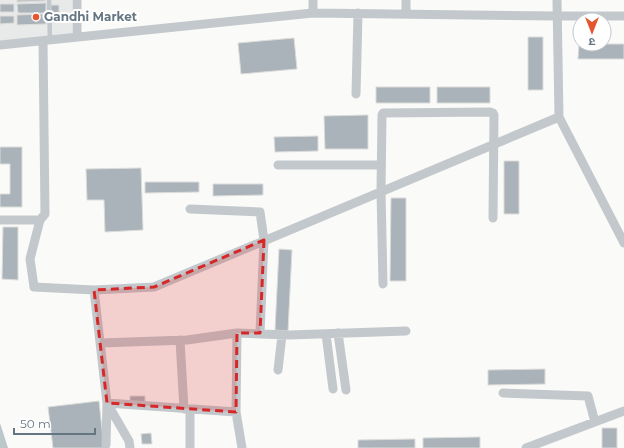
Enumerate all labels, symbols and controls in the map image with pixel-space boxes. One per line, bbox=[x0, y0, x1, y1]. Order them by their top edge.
place label: Gandhi Market bbox=[44, 9, 138, 24]
marker: Gandhi Market bbox=[31, 12, 41, 22]
north arrow bbox=[572, 12, 612, 52]
text: उ bbox=[588, 35, 595, 49]
scale bar bbox=[14, 410, 95, 436]
text: 50 m bbox=[20, 416, 51, 431]

